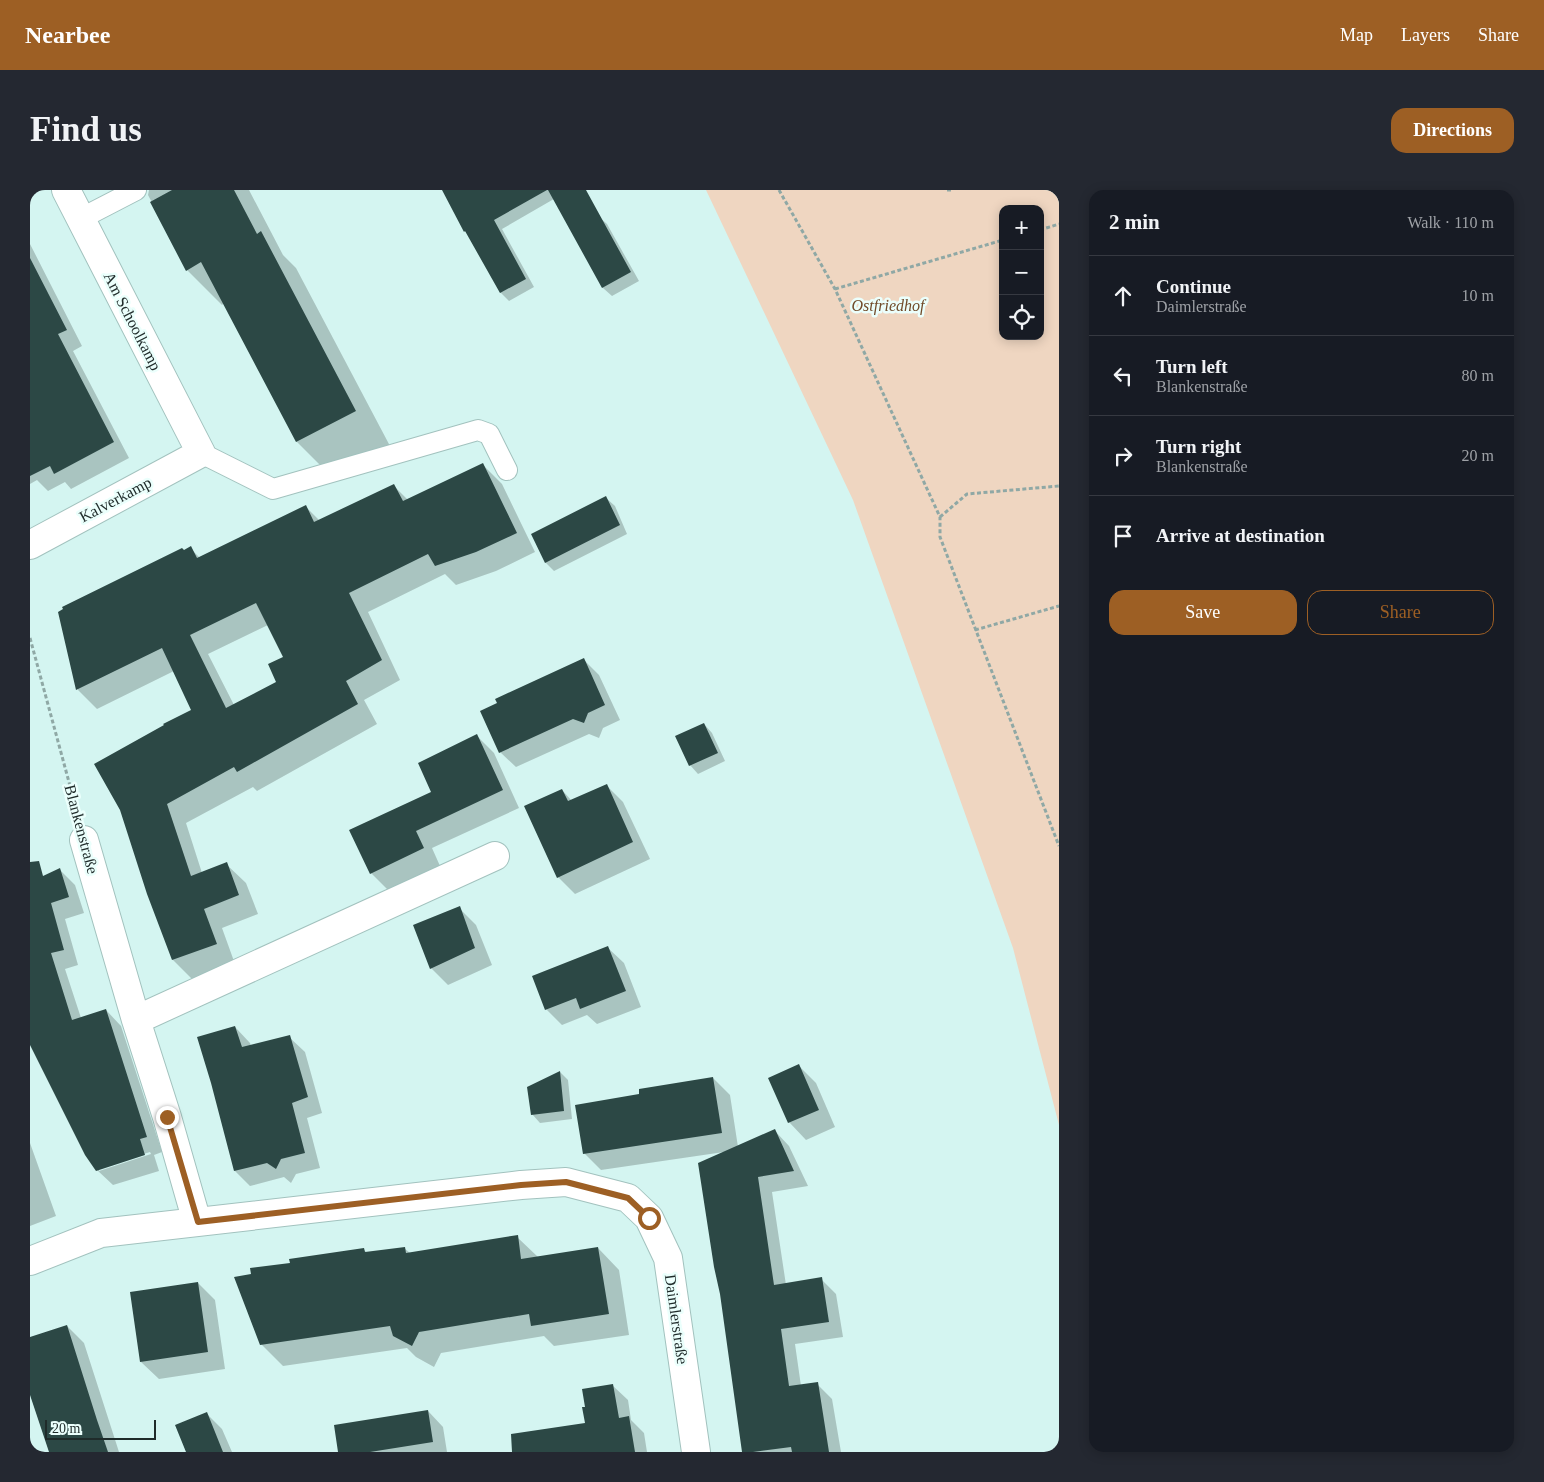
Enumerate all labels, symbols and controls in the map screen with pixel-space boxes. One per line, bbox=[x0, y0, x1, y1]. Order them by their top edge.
text: Nearbee bbox=[25, 22, 110, 48]
text: Map bbox=[1340, 25, 1373, 45]
text: Layers bbox=[1401, 25, 1450, 45]
text: Share bbox=[1478, 25, 1519, 45]
button: Directions bbox=[1391, 108, 1514, 153]
text: Find us bbox=[30, 110, 142, 149]
map controls bbox=[999, 205, 1044, 340]
button: + bbox=[999, 205, 1044, 250]
text: 2 min bbox=[1109, 210, 1160, 234]
text: Walk · 110 m bbox=[1407, 214, 1494, 231]
button: − bbox=[999, 250, 1044, 295]
street label: Am Schoolkamp bbox=[100, 269, 165, 374]
text: Continue bbox=[1156, 276, 1231, 297]
icon: ahead bbox=[1109, 282, 1137, 310]
text: 10 m bbox=[1462, 287, 1494, 304]
button: locate bbox=[999, 295, 1044, 340]
park label: Ostfriedhof bbox=[852, 297, 927, 315]
text: Daimlerstraße bbox=[1156, 298, 1247, 315]
text: Turn left bbox=[1156, 356, 1228, 377]
icon: left bbox=[1109, 362, 1137, 390]
text: 80 m bbox=[1462, 367, 1494, 384]
text: Blankenstraße bbox=[1156, 378, 1248, 395]
text: Turn right bbox=[1156, 436, 1241, 457]
icon: right bbox=[1109, 442, 1137, 470]
text: 20 m bbox=[1462, 447, 1494, 464]
text: Blankenstraße bbox=[1156, 458, 1248, 475]
street label: Kalverkamp bbox=[76, 473, 155, 526]
icon: arrive bbox=[1109, 522, 1137, 550]
text: Arrive at destination bbox=[1156, 525, 1325, 546]
button: Save bbox=[1109, 590, 1297, 635]
button: Share bbox=[1307, 590, 1494, 635]
street label: Blankenstraße bbox=[61, 783, 102, 876]
route end bbox=[156, 1106, 179, 1129]
route start bbox=[638, 1207, 661, 1230]
street label: Daimlerstraße bbox=[662, 1273, 691, 1365]
scale bar bbox=[45, 1417, 156, 1440]
text: 20 m bbox=[52, 1421, 80, 1436]

